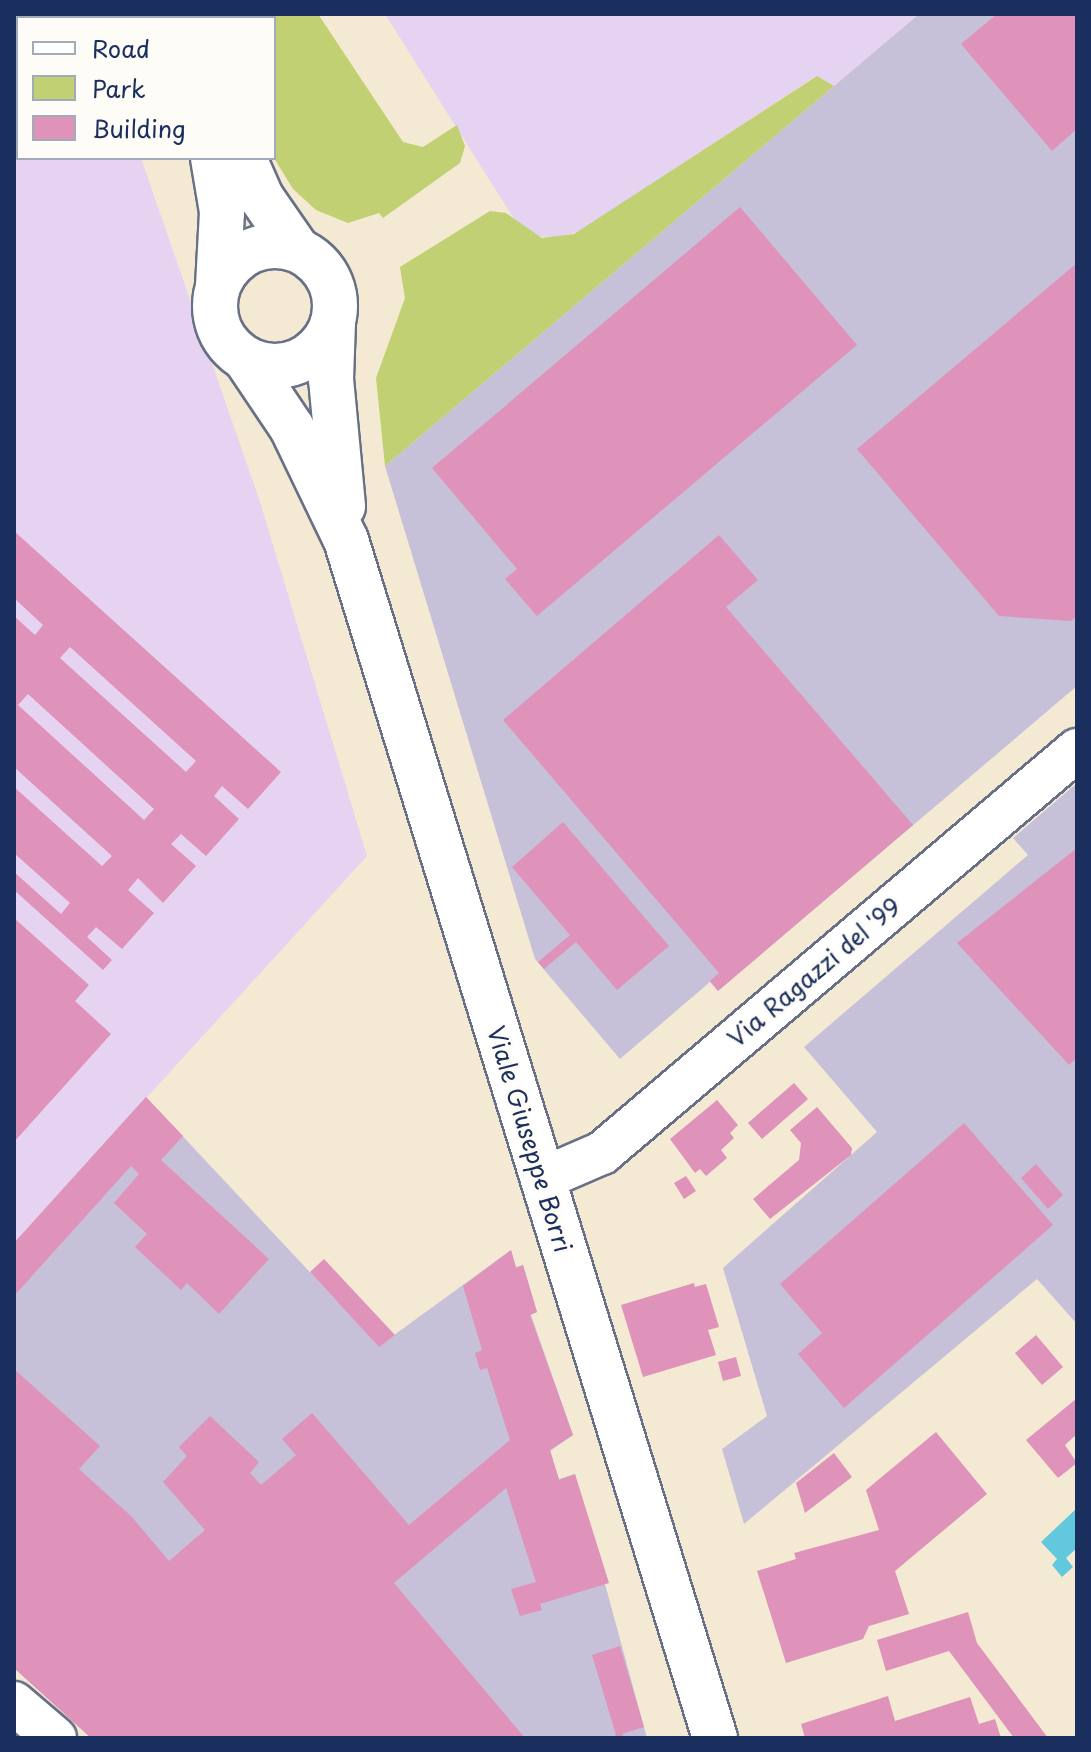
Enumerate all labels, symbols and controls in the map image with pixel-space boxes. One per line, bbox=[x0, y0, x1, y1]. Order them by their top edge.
legend bbox=[16, 16, 276, 160]
text: Road bbox=[92, 30, 150, 66]
text: Park bbox=[92, 70, 146, 106]
text: Building bbox=[92, 110, 186, 146]
street label: Via Ragazzi del '99 bbox=[721, 890, 907, 1054]
street label: Viale Giuseppe Borri bbox=[481, 1021, 579, 1257]

